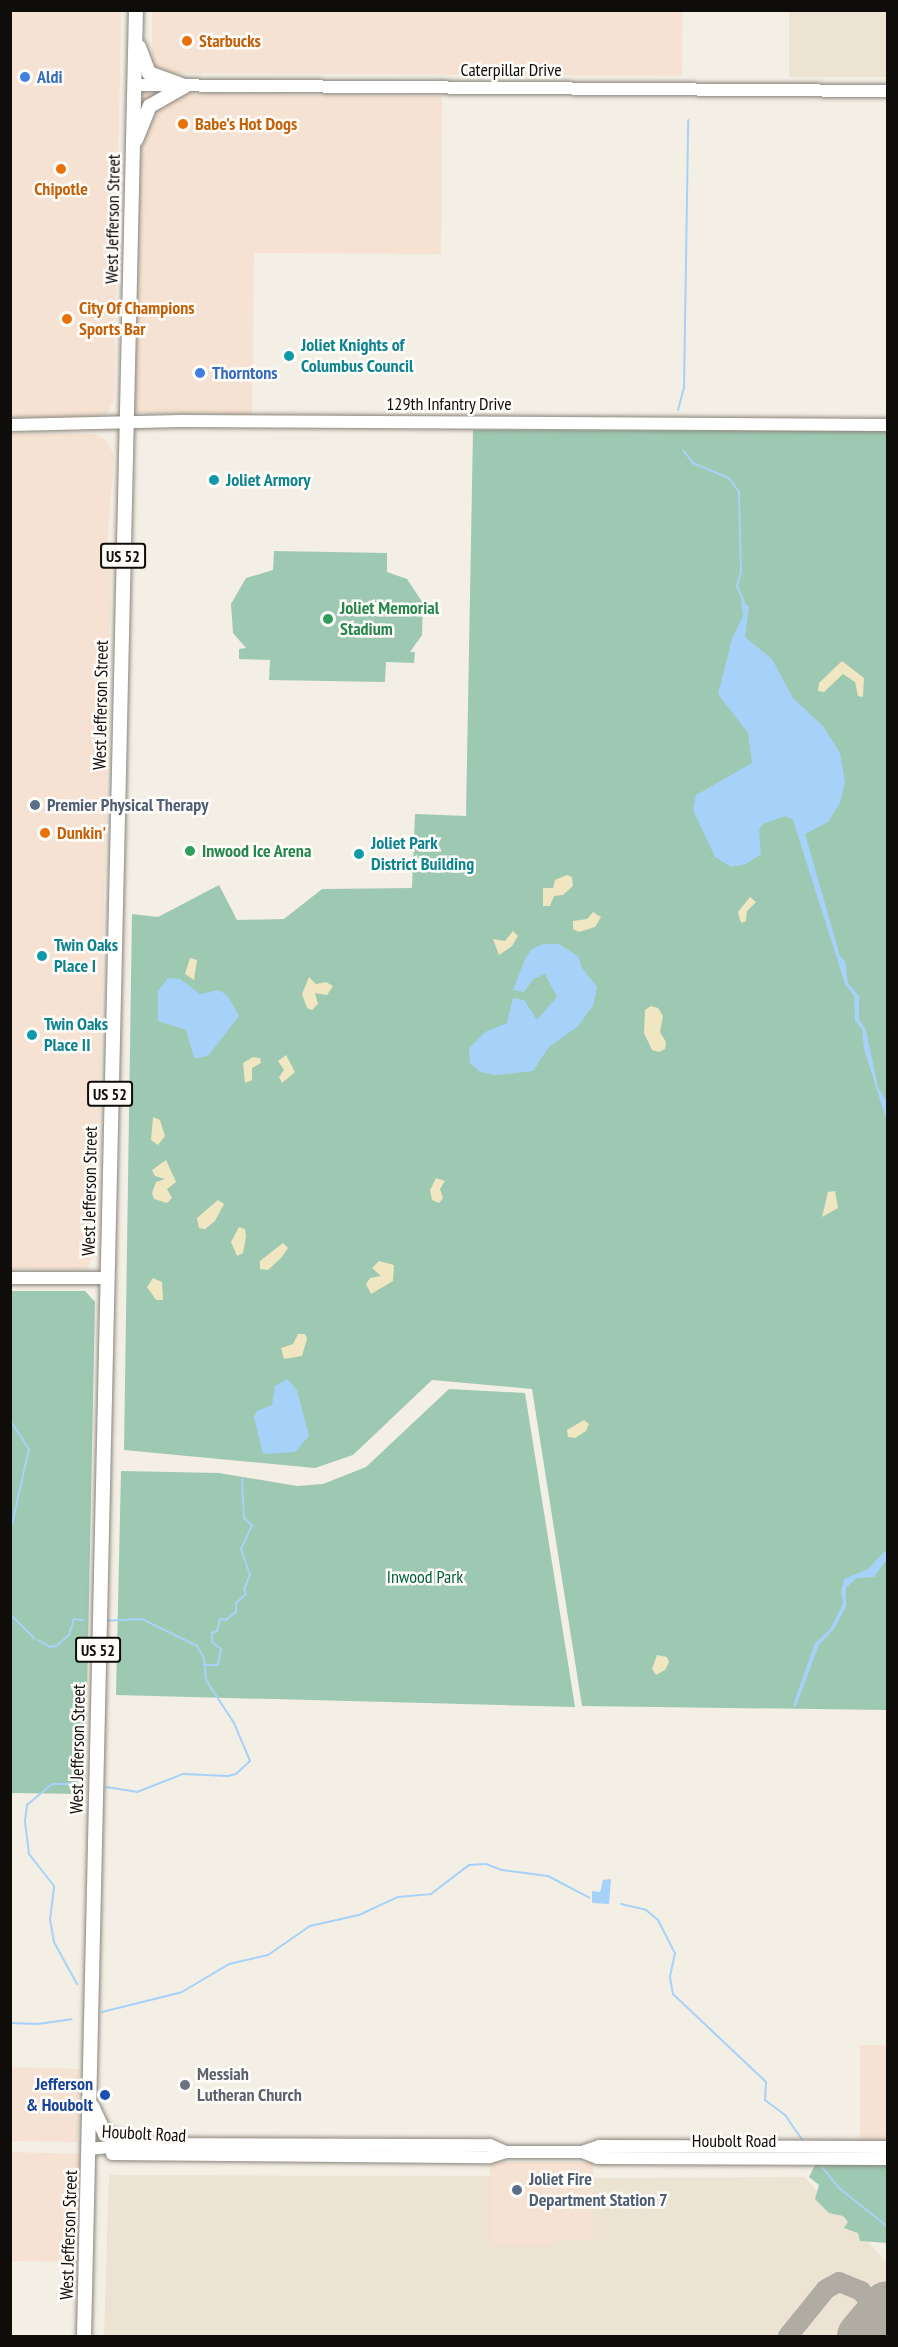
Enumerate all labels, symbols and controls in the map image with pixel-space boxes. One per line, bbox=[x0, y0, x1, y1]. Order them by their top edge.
place label: Starbucks bbox=[199, 30, 261, 52]
marker: Starbucks bbox=[180, 34, 194, 48]
street label: Caterpillar Drive bbox=[460, 59, 562, 81]
place label: Aldi bbox=[37, 66, 62, 88]
marker: Aldi bbox=[18, 70, 32, 84]
place label: Babe's Hot Dogs bbox=[195, 113, 297, 135]
marker: Babe's Hot Dogs bbox=[176, 117, 190, 131]
street label: West Jefferson Street bbox=[101, 154, 125, 284]
marker: Chipotle bbox=[54, 162, 68, 176]
place label: Chipotle bbox=[34, 178, 88, 200]
place label: City Of Champions Sports Bar bbox=[79, 298, 196, 340]
marker: City Of Champions Sports Bar bbox=[60, 312, 74, 326]
place label: Joliet Knights of Columbus Council bbox=[301, 335, 414, 378]
marker: Joliet Knights of Columbus Council bbox=[282, 349, 296, 363]
place label: Thorntons bbox=[212, 362, 278, 384]
marker: Thorntons bbox=[193, 366, 207, 380]
street label: 129th Infantry Drive bbox=[386, 393, 512, 415]
place label: Joliet Armory bbox=[226, 469, 311, 491]
marker: Joliet Armory bbox=[207, 473, 221, 487]
road number: US 52 bbox=[99, 543, 147, 569]
place label: Joliet Memorial Stadium bbox=[340, 598, 439, 640]
marker: Joliet Memorial Stadium bbox=[321, 612, 335, 626]
street label: West Jefferson Street bbox=[89, 640, 113, 770]
place label: Premier Physical Therapy bbox=[47, 794, 209, 816]
marker: Premier Physical Therapy bbox=[28, 798, 42, 812]
place label: Dunkin' bbox=[57, 822, 106, 844]
marker: Dunkin' bbox=[38, 826, 52, 840]
place label: Joliet Park District Building bbox=[371, 833, 474, 876]
place label: Inwood Ice Arena bbox=[202, 840, 312, 862]
marker: Inwood Ice Arena bbox=[183, 844, 197, 858]
marker: Joliet Park District Building bbox=[352, 847, 366, 861]
place label: Twin Oaks Place I bbox=[54, 935, 118, 978]
marker: Twin Oaks Place I bbox=[35, 949, 49, 963]
place label: Twin Oaks Place II bbox=[44, 1014, 108, 1056]
marker: Twin Oaks Place II bbox=[25, 1028, 39, 1042]
road number: US 52 bbox=[86, 1081, 134, 1107]
street label: West Jefferson Street bbox=[78, 1126, 102, 1256]
park label: Inwood Park bbox=[387, 1566, 463, 1588]
road number: US 52 bbox=[74, 1637, 122, 1663]
street label: West Jefferson Street bbox=[66, 1684, 90, 1814]
place label: Messiah Lutheran Church bbox=[197, 2064, 302, 2106]
place label: Jefferson & Houbolt bbox=[26, 2074, 93, 2116]
marker: Messiah Lutheran Church bbox=[178, 2078, 192, 2092]
marker: Jefferson & Houbolt bbox=[98, 2088, 112, 2102]
street label: Houbolt Road bbox=[101, 2121, 187, 2147]
street label: Houbolt Road bbox=[692, 2130, 776, 2152]
place label: Joliet Fire Department Station 7 bbox=[529, 2169, 668, 2212]
street label: West Jefferson Street bbox=[56, 2170, 82, 2300]
marker: Joliet Fire Department Station 7 bbox=[510, 2183, 524, 2197]

